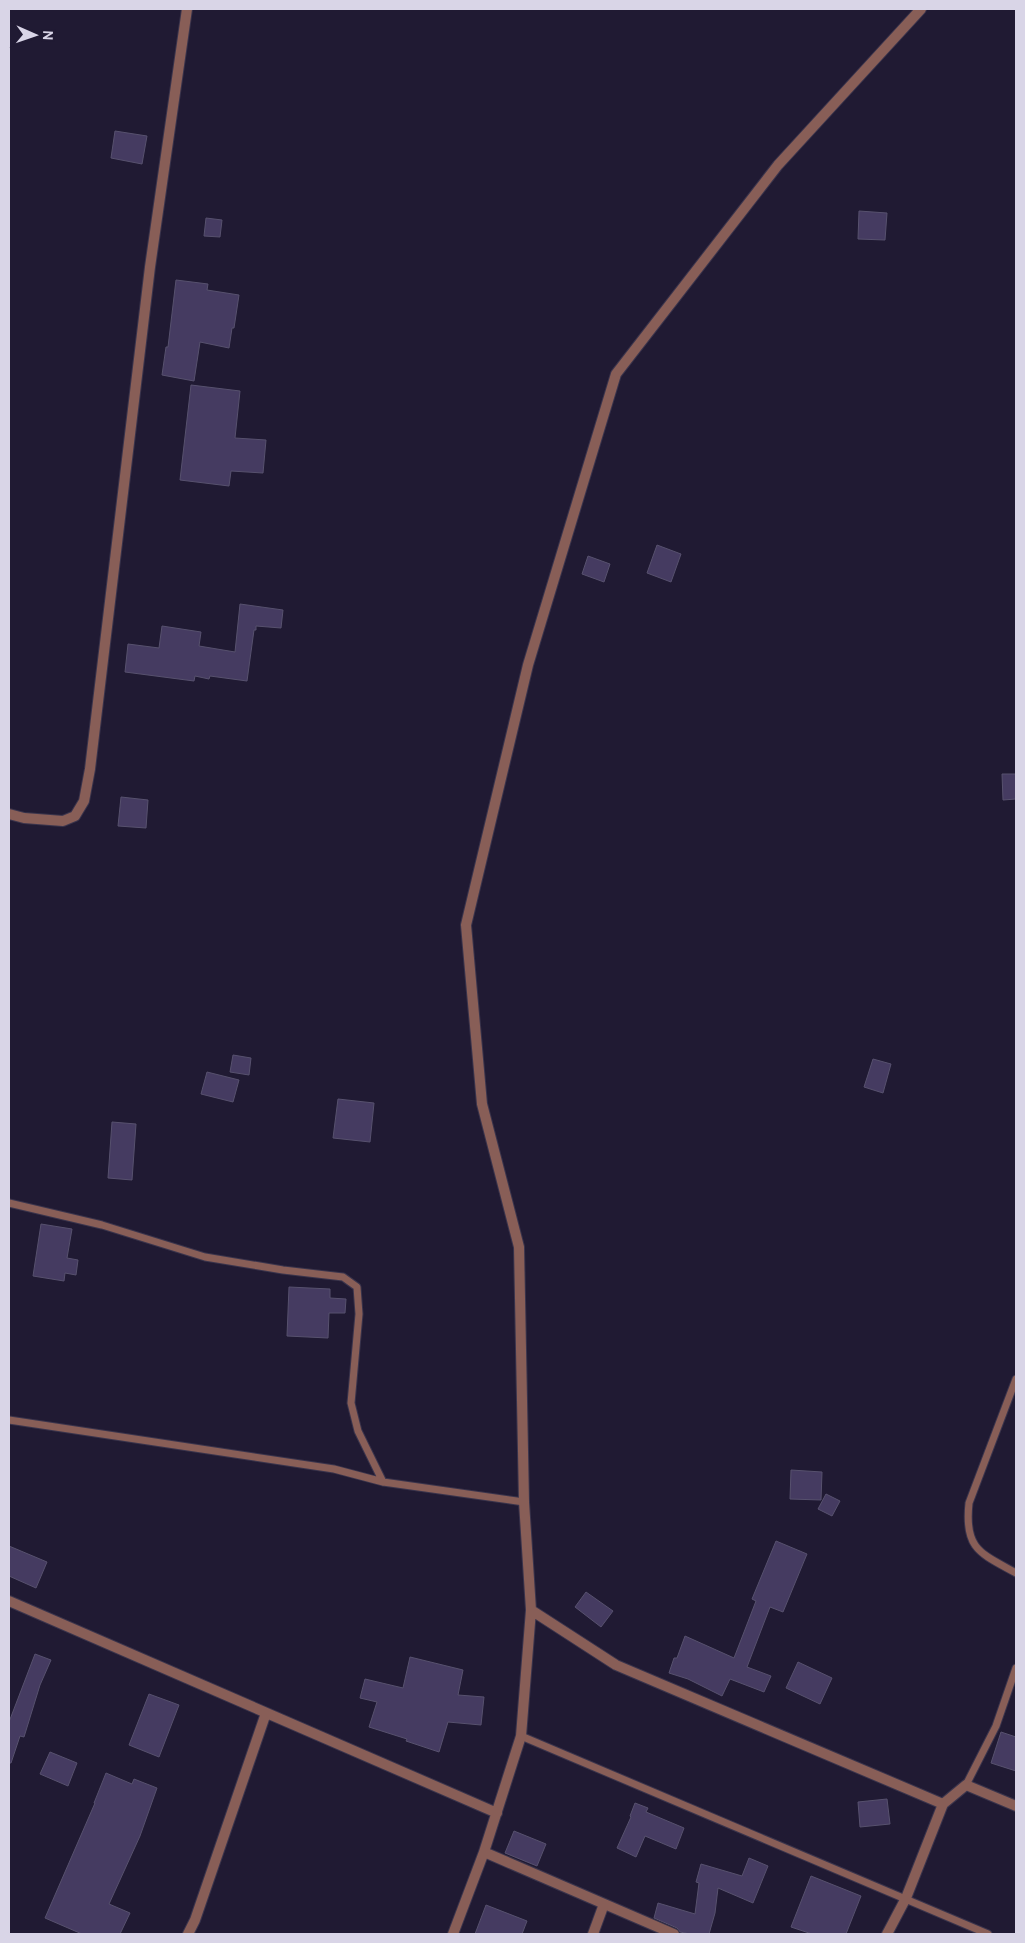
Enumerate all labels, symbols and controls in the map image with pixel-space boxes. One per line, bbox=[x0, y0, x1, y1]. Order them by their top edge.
north arrow bbox=[10, 10, 60, 60]
text: N bbox=[39, 30, 57, 41]

